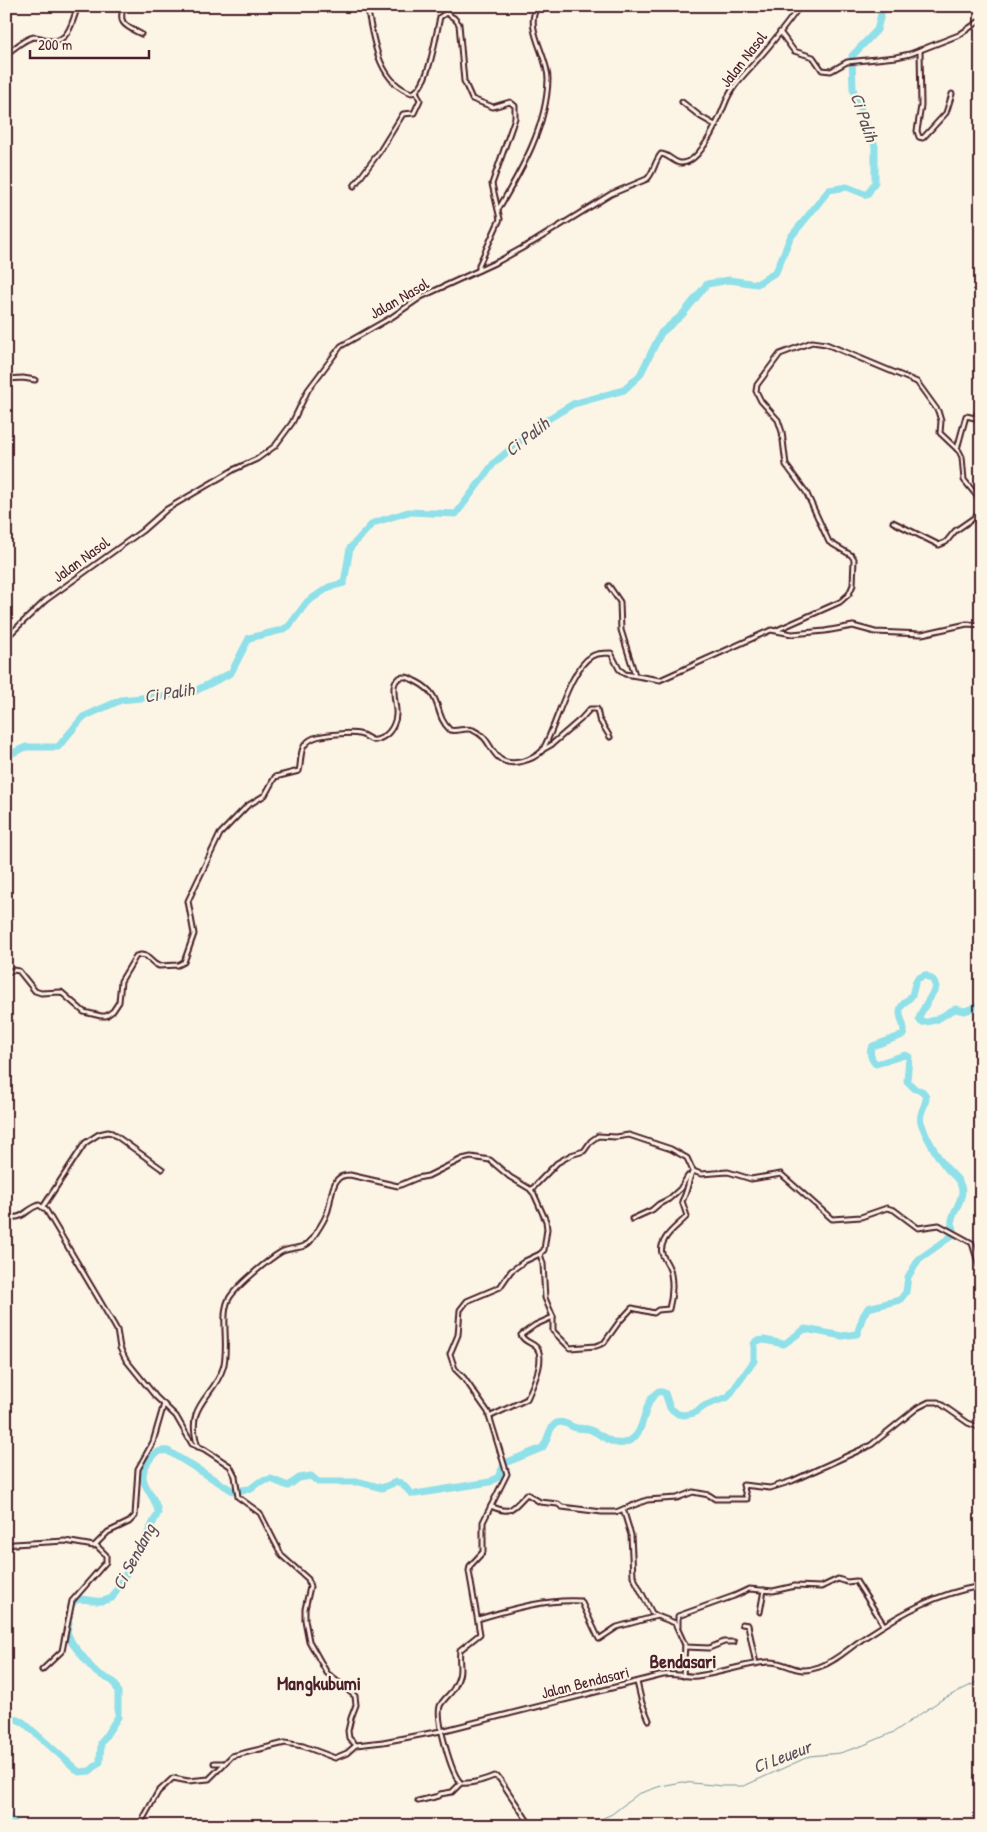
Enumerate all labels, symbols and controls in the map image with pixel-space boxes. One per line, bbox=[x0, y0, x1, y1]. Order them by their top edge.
street label: Jalan Nasol bbox=[714, 26, 772, 91]
scale bar bbox=[30, 28, 149, 60]
text: 200 m bbox=[38, 34, 72, 55]
water label: Ci Palih bbox=[844, 89, 885, 146]
street label: Jalan Nasol bbox=[365, 272, 433, 324]
water label: Ci Palih bbox=[499, 410, 555, 462]
street label: Jalan Nasol bbox=[48, 530, 114, 587]
water label: Ci Palih bbox=[142, 676, 197, 709]
water label: Ci Sendang bbox=[106, 1518, 162, 1594]
district label: Bendasari bbox=[650, 1648, 716, 1674]
street label: Jalan Bendasari bbox=[539, 1660, 631, 1704]
district label: Mangkubumi bbox=[277, 1670, 361, 1697]
water label: Ci Leueur bbox=[749, 1733, 816, 1779]

